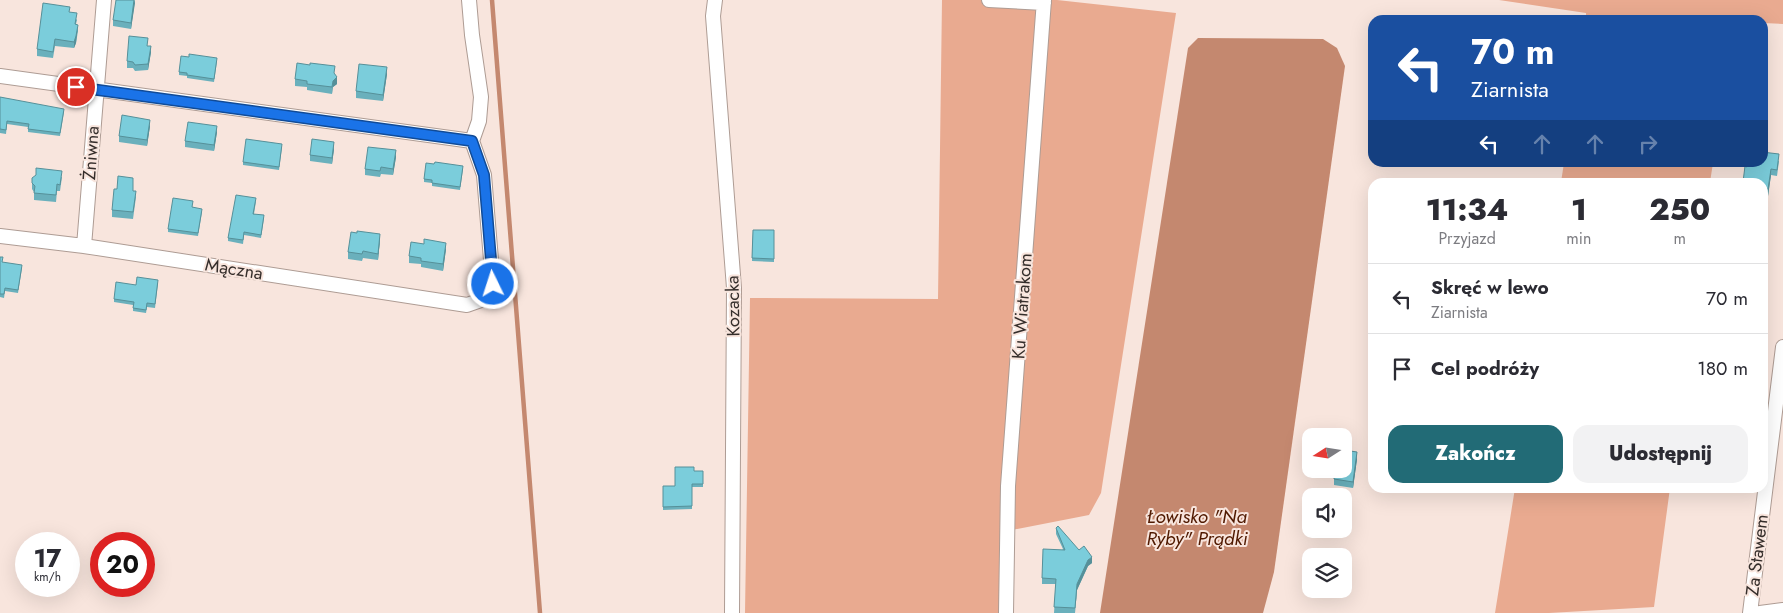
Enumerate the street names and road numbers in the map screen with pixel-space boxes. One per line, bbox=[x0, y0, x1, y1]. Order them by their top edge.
street label: Żniwna bbox=[76, 125, 106, 181]
street label: Mączna bbox=[203, 252, 265, 286]
street label: Ku Wiatrakom bbox=[1005, 252, 1039, 360]
street label: Kozacka bbox=[719, 275, 747, 337]
street label: Za Stawem bbox=[1739, 513, 1775, 597]

